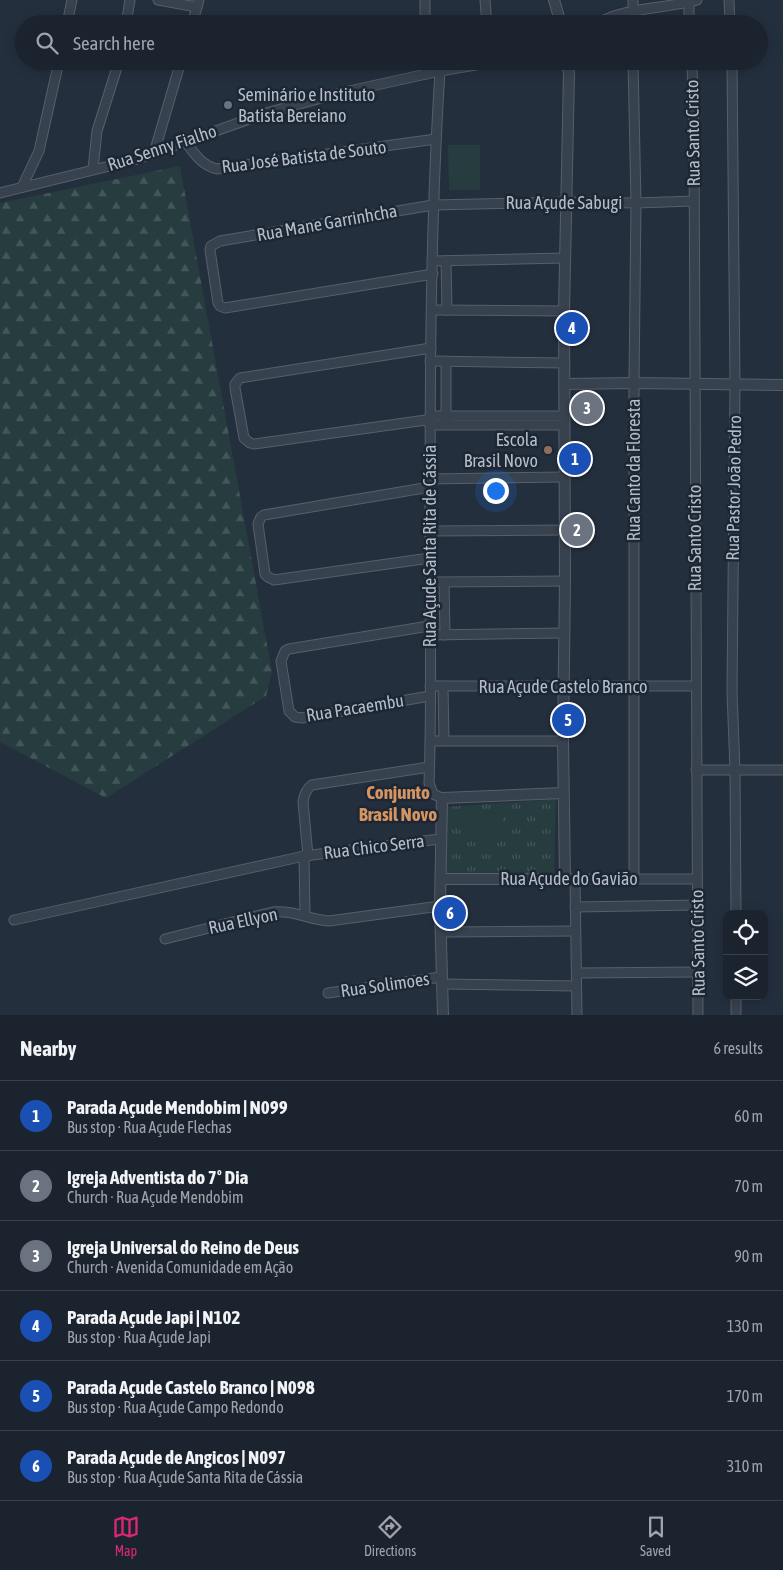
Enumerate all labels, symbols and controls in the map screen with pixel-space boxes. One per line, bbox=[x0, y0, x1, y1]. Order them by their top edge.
search box bbox=[15, 15, 768, 70]
icon: search bbox=[33, 29, 61, 57]
text: Search here bbox=[73, 32, 155, 54]
street label: Rua Santo Cristo bbox=[681, 80, 704, 186]
place label: Seminário e Instituto Batista Bereiano bbox=[238, 84, 375, 126]
marker: Seminário e Instituto Batista Bereiano bbox=[222, 99, 234, 111]
street label: Rua Senny Fialho bbox=[105, 120, 219, 175]
street label: Rua José Batista de Souto bbox=[220, 136, 387, 177]
street label: Rua Açude Sabugi bbox=[506, 192, 622, 213]
street label: Rua Mane Garrinhcha bbox=[255, 200, 399, 245]
pin: 4 bbox=[556, 309, 588, 347]
pin: 3 bbox=[571, 389, 603, 427]
street label: Rua Canto da Floresta bbox=[623, 399, 644, 541]
street label: Rua Pastor João Pedro bbox=[722, 415, 745, 561]
place label: Escola Brasil Novo bbox=[464, 429, 538, 471]
pin: 1 bbox=[559, 440, 591, 478]
marker: Escola Brasil Novo bbox=[542, 444, 554, 456]
street label: Rua Açude Santa Rita de Cássia bbox=[419, 445, 440, 647]
your location bbox=[483, 478, 509, 504]
street label: Rua Santo Cristo bbox=[684, 485, 705, 591]
pin: 2 bbox=[561, 511, 593, 549]
street label: Rua Açude Castelo Branco bbox=[478, 676, 648, 697]
street label: Rua Pacaembu bbox=[305, 689, 405, 726]
pin: 5 bbox=[552, 701, 584, 739]
district label: Conjunto Brasil Novo bbox=[359, 781, 437, 825]
street label: Rua Chico Serra bbox=[322, 830, 426, 863]
street label: Rua Açude do Gavião bbox=[500, 868, 638, 889]
street label: Rua Santo Cristo bbox=[686, 890, 709, 996]
pin: 6 bbox=[434, 894, 466, 932]
street label: Rua Ellyon bbox=[206, 903, 279, 938]
map controls bbox=[723, 910, 768, 1000]
button: locate bbox=[723, 910, 768, 955]
button: layers bbox=[723, 955, 768, 1000]
street label: Rua Solimoes bbox=[339, 968, 431, 1001]
text: Nearby bbox=[20, 1036, 76, 1060]
text: 6 results bbox=[713, 1039, 763, 1057]
text: Parada Açude Mendobim | N099 bbox=[67, 1096, 288, 1118]
text: 1 bbox=[32, 1107, 40, 1125]
text: 60 m bbox=[734, 1107, 763, 1125]
text: Bus stop · Rua Açude Flechas bbox=[67, 1118, 232, 1136]
text: Igreja Adventista do 7º Dia bbox=[67, 1166, 248, 1188]
text: 2 bbox=[32, 1177, 40, 1195]
text: 70 m bbox=[734, 1177, 763, 1195]
text: Church · Rua Açude Mendobim bbox=[67, 1188, 243, 1206]
text: Igreja Universal do Reino de Deus bbox=[67, 1236, 299, 1258]
text: 3 bbox=[32, 1247, 40, 1265]
text: 90 m bbox=[734, 1247, 763, 1265]
text: Church · Avenida Comunidade em Ação bbox=[67, 1258, 293, 1276]
text: Parada Açude Japi | N102 bbox=[67, 1306, 240, 1328]
text: 4 bbox=[32, 1317, 40, 1335]
text: 130 m bbox=[727, 1317, 763, 1335]
text: Bus stop · Rua Açude Japi bbox=[67, 1328, 211, 1346]
text: Parada Açude Castelo Branco | N098 bbox=[67, 1376, 315, 1398]
text: 5 bbox=[32, 1387, 40, 1405]
text: 170 m bbox=[727, 1387, 763, 1405]
text: Bus stop · Rua Açude Campo Redondo bbox=[67, 1398, 284, 1416]
text: Parada Açude de Angicos | N097 bbox=[67, 1446, 286, 1468]
text: 6 bbox=[32, 1457, 40, 1475]
text: 310 m bbox=[727, 1457, 763, 1475]
text: Bus stop · Rua Açude Santa Rita de Cássia bbox=[67, 1468, 303, 1486]
tab: Map bbox=[112, 1513, 140, 1559]
tab: Directions bbox=[364, 1513, 416, 1559]
tab: Saved bbox=[640, 1513, 671, 1559]

